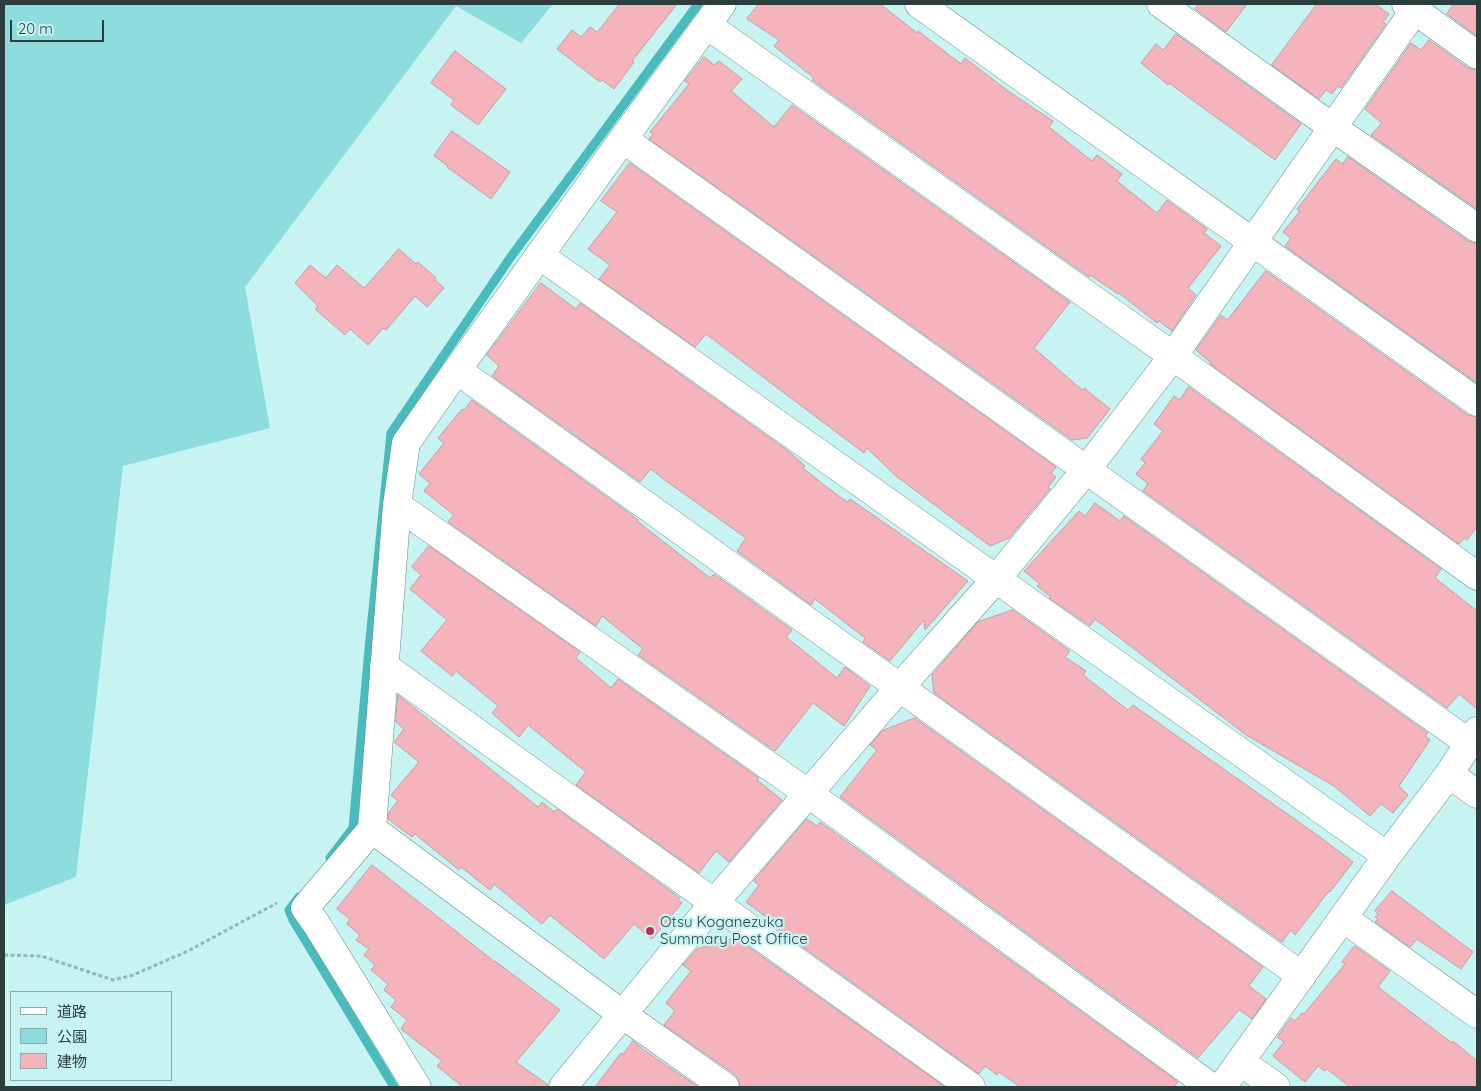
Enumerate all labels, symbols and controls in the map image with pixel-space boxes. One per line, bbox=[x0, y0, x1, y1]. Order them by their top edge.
scale bar bbox=[12, 10, 106, 42]
text: 20 m bbox=[18, 19, 53, 38]
place label: Otsu Koganezuka Summary Post Office bbox=[660, 913, 808, 948]
marker: Otsu Koganezuka Summary Post Office bbox=[644, 925, 656, 937]
legend bbox=[10, 991, 172, 1081]
text: 道路 bbox=[57, 1002, 87, 1021]
text: 公園 bbox=[57, 1027, 87, 1046]
text: 建物 bbox=[57, 1052, 87, 1071]

